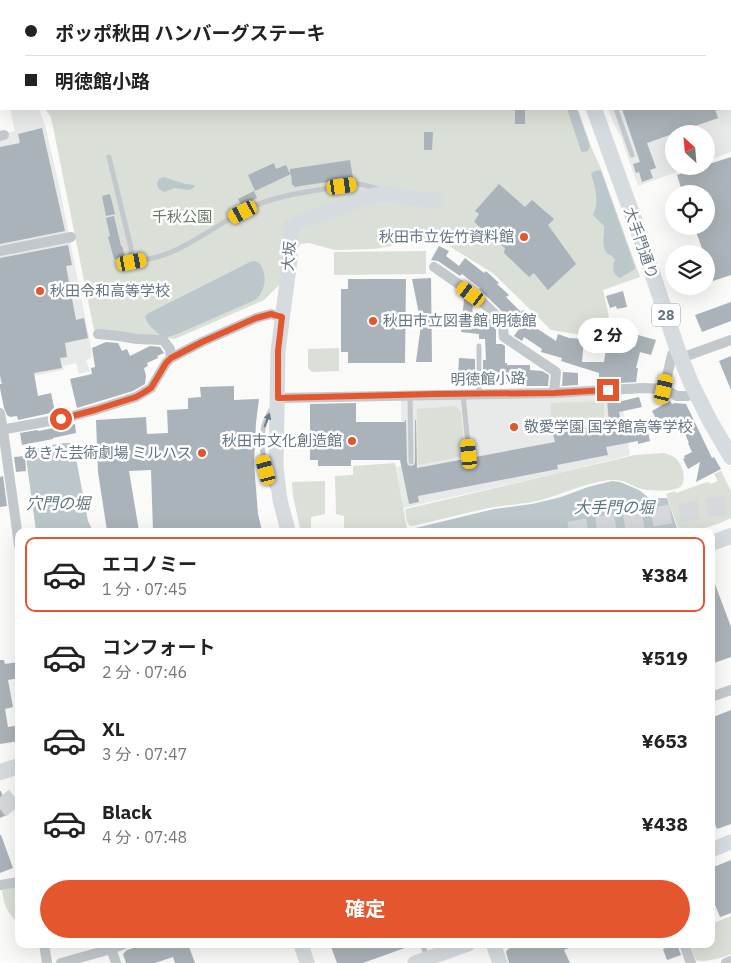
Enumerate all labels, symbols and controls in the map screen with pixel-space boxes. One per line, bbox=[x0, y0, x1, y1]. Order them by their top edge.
text: ポッポ秋田 ハンバーグステーキ bbox=[55, 21, 326, 45]
text: 明徳館小路 bbox=[55, 69, 150, 93]
north arrow bbox=[665, 125, 715, 175]
map controls bbox=[665, 125, 715, 295]
car bbox=[326, 176, 357, 196]
button: locate bbox=[665, 185, 715, 235]
car bbox=[226, 198, 259, 226]
street label: 大手門通り bbox=[620, 204, 663, 281]
park label: 千秋公園 bbox=[152, 207, 212, 226]
place label: 秋田市立佐竹資料館 bbox=[379, 227, 514, 246]
marker: 秋田市立佐竹資料館 bbox=[518, 231, 530, 243]
street label: 大坂 bbox=[278, 240, 299, 272]
button: layers bbox=[665, 245, 715, 295]
car bbox=[115, 252, 148, 272]
car bbox=[454, 279, 487, 309]
place label: 秋田令和高等学校 bbox=[50, 281, 170, 300]
marker: 秋田令和高等学校 bbox=[34, 285, 46, 297]
road number: 28 bbox=[652, 304, 680, 326]
place label: 秋田市立図書館 明徳館 bbox=[383, 311, 537, 330]
marker: 秋田市立図書館 明徳館 bbox=[367, 315, 379, 327]
callout: 2 分 bbox=[578, 318, 638, 352]
text: 2 分 bbox=[593, 325, 623, 345]
street label: 明徳館小路 bbox=[450, 368, 526, 389]
car bbox=[653, 373, 674, 405]
route end bbox=[597, 379, 619, 401]
route start bbox=[50, 408, 72, 430]
one-way arrow bbox=[263, 412, 271, 427]
place label: 敬愛学園 国学館高等学校 bbox=[524, 417, 693, 436]
marker: 敬愛学園 国学館高等学校 bbox=[508, 421, 520, 433]
place label: 秋田市文化創造館 bbox=[222, 431, 342, 450]
marker: 秋田市文化創造館 bbox=[346, 435, 358, 447]
car bbox=[459, 438, 478, 470]
place label: あきた芸術劇場 ミルハス bbox=[23, 443, 192, 462]
marker: あきた芸術劇場 ミルハス bbox=[196, 447, 208, 459]
car bbox=[254, 454, 277, 486]
water label: 穴門の堀 bbox=[26, 493, 93, 513]
water label: 大手門の堀 bbox=[574, 497, 657, 517]
icon: car bbox=[42, 552, 87, 597]
text: エコノミー bbox=[102, 552, 197, 576]
text: ¥384 bbox=[641, 563, 688, 587]
text: 1 分 · 07:45 bbox=[102, 579, 187, 599]
icon: car bbox=[42, 635, 87, 680]
text: コンフォート bbox=[102, 635, 215, 659]
text: ¥519 bbox=[641, 646, 688, 670]
text: 2 分 · 07:46 bbox=[102, 662, 187, 682]
text: XL bbox=[102, 717, 125, 741]
icon: car bbox=[42, 718, 87, 763]
text: ¥653 bbox=[641, 729, 688, 753]
text: 3 分 · 07:47 bbox=[102, 744, 187, 764]
text: Black bbox=[102, 800, 152, 824]
icon: car bbox=[42, 801, 87, 846]
text: ¥438 bbox=[641, 812, 688, 836]
text: 4 分 · 07:48 bbox=[102, 827, 187, 847]
button: 確定 bbox=[40, 880, 690, 938]

